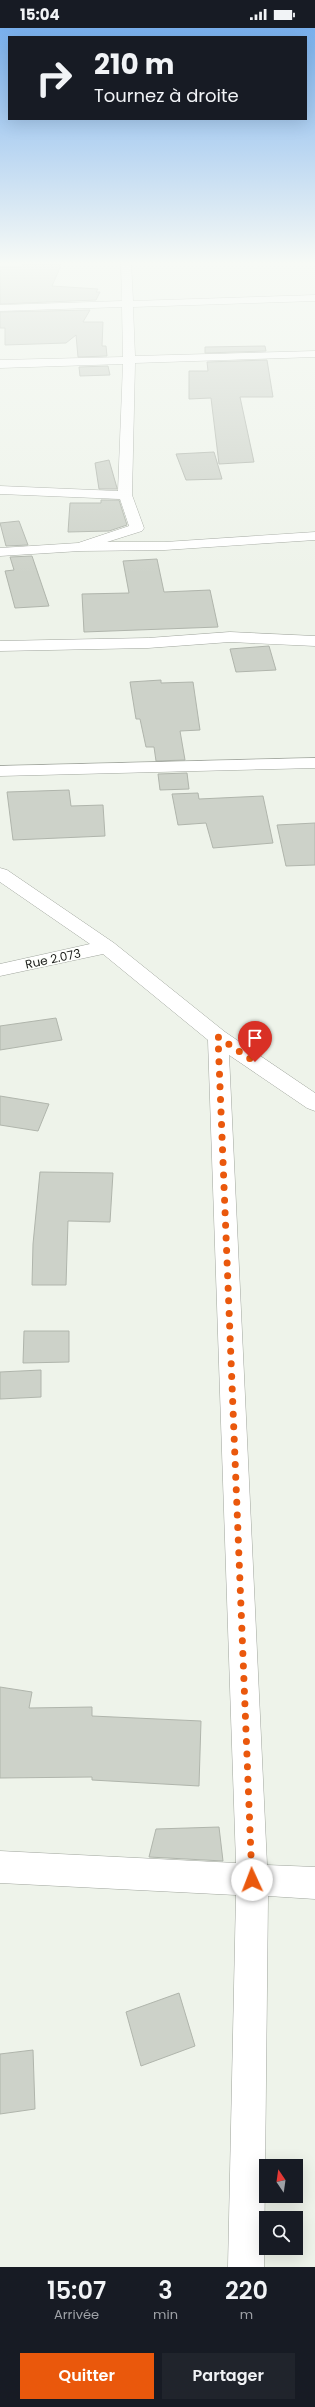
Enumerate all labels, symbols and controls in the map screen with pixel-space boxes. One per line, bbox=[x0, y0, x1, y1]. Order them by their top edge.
text: 15:04 bbox=[20, 4, 60, 25]
text: 210 m bbox=[94, 45, 174, 84]
icon: right bbox=[28, 52, 80, 104]
text: Tournez à droite bbox=[94, 83, 239, 108]
street label: Rue 2.073 bbox=[24, 944, 82, 973]
pin bbox=[238, 1021, 272, 1062]
icon: arrive bbox=[244, 1027, 266, 1049]
position arrow bbox=[231, 1859, 273, 1901]
north arrow bbox=[259, 2159, 303, 2203]
map controls bbox=[259, 2159, 303, 2255]
button: search bbox=[259, 2211, 303, 2255]
text: 15:07 bbox=[47, 2274, 106, 2307]
text: 3 bbox=[158, 2274, 173, 2307]
text: 220 bbox=[225, 2274, 268, 2307]
text: Arrivée bbox=[54, 2305, 99, 2324]
text: min bbox=[153, 2305, 178, 2324]
text: m bbox=[240, 2305, 253, 2324]
button: Quitter bbox=[20, 2353, 154, 2399]
button: Partager bbox=[162, 2353, 295, 2399]

